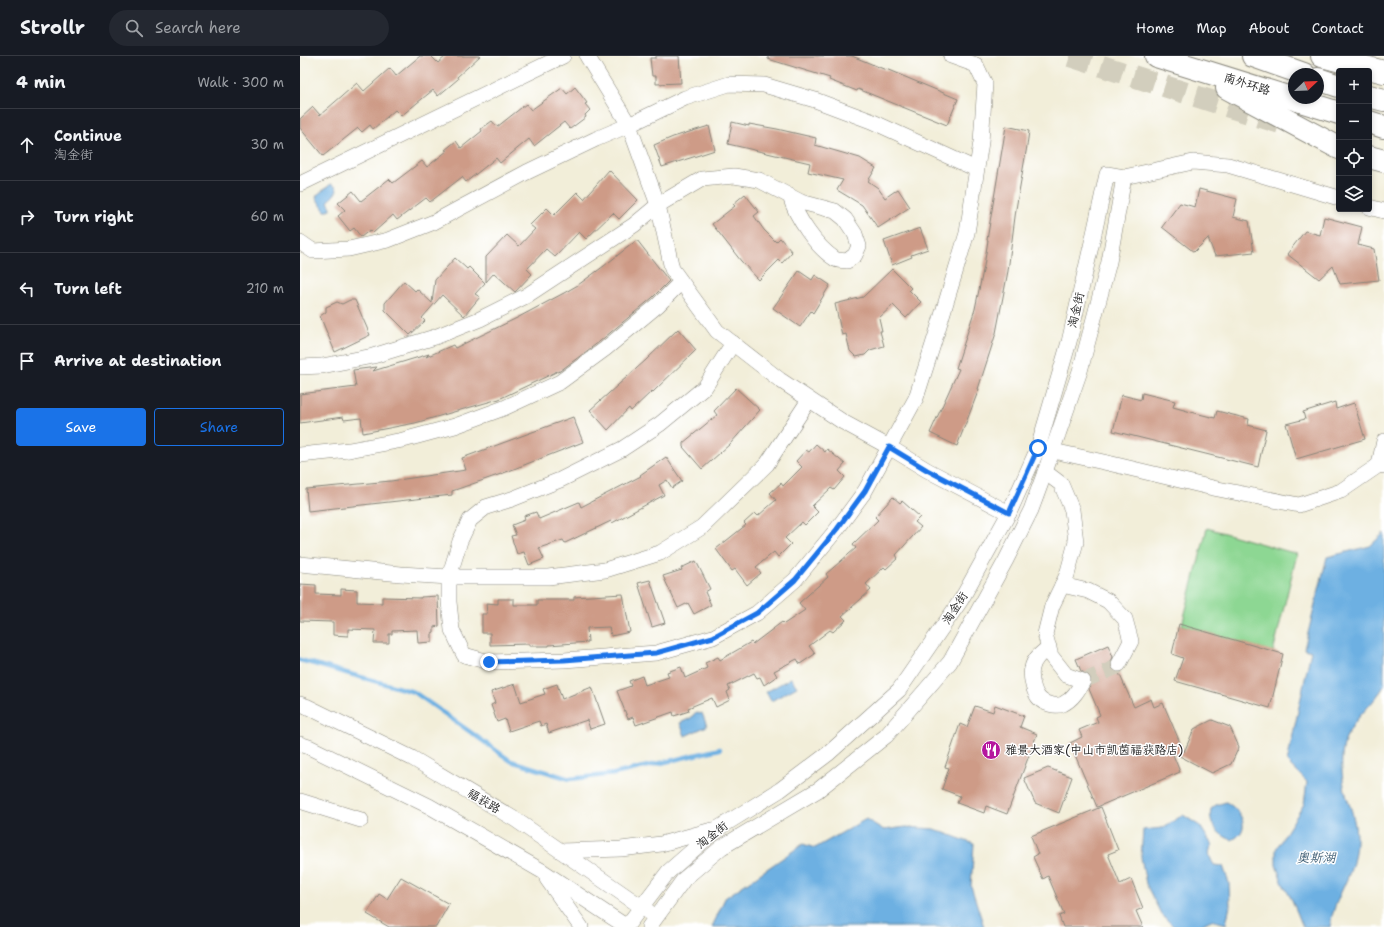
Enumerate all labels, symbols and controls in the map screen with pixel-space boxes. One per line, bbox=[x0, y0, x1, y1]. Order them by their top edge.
search box bbox=[109, 10, 389, 46]
text: Strollr bbox=[20, 15, 85, 40]
icon: search bbox=[123, 17, 145, 39]
text: Search here bbox=[155, 18, 241, 38]
text: Home bbox=[1136, 19, 1175, 37]
text: Map bbox=[1197, 19, 1227, 37]
text: About bbox=[1249, 19, 1290, 37]
text: Contact bbox=[1312, 19, 1364, 37]
north arrow bbox=[1288, 68, 1324, 104]
map controls bbox=[1336, 68, 1372, 212]
button: + bbox=[1336, 68, 1372, 104]
street label: 南外环路 bbox=[1222, 69, 1272, 99]
text: 4 min bbox=[16, 71, 66, 93]
text: Walk · 300 m bbox=[197, 74, 284, 91]
button: − bbox=[1336, 104, 1372, 140]
text: Continue bbox=[54, 126, 122, 146]
icon: ahead bbox=[16, 134, 38, 156]
text: 30 m bbox=[250, 136, 284, 153]
button: locate bbox=[1336, 140, 1372, 176]
text: 淘金街 bbox=[54, 146, 93, 163]
button: layers bbox=[1336, 176, 1372, 212]
icon: right bbox=[16, 206, 38, 228]
text: Turn right bbox=[54, 207, 134, 227]
text: 60 m bbox=[251, 208, 284, 225]
icon: left bbox=[16, 278, 38, 300]
text: Turn left bbox=[54, 279, 122, 299]
text: 210 m bbox=[246, 280, 284, 297]
street label: 淘金街 bbox=[1064, 291, 1088, 329]
icon: arrive bbox=[16, 350, 38, 372]
text: Arrive at destination bbox=[54, 351, 222, 371]
button: Save bbox=[16, 408, 146, 446]
button: Share bbox=[154, 408, 284, 446]
route start bbox=[1029, 439, 1047, 457]
street label: 淘金街 bbox=[938, 589, 972, 627]
route end bbox=[480, 653, 498, 671]
restaurant icon: 雅景大酒家(中山市凯茵福获路店) bbox=[980, 739, 1002, 761]
place label: 雅景大酒家(中山市凯茵福获路店) bbox=[1005, 742, 1183, 758]
street label: 福获路 bbox=[464, 785, 504, 817]
street label: 淘金街 bbox=[693, 818, 731, 852]
water label: 奥斯湖 bbox=[1296, 849, 1337, 866]

